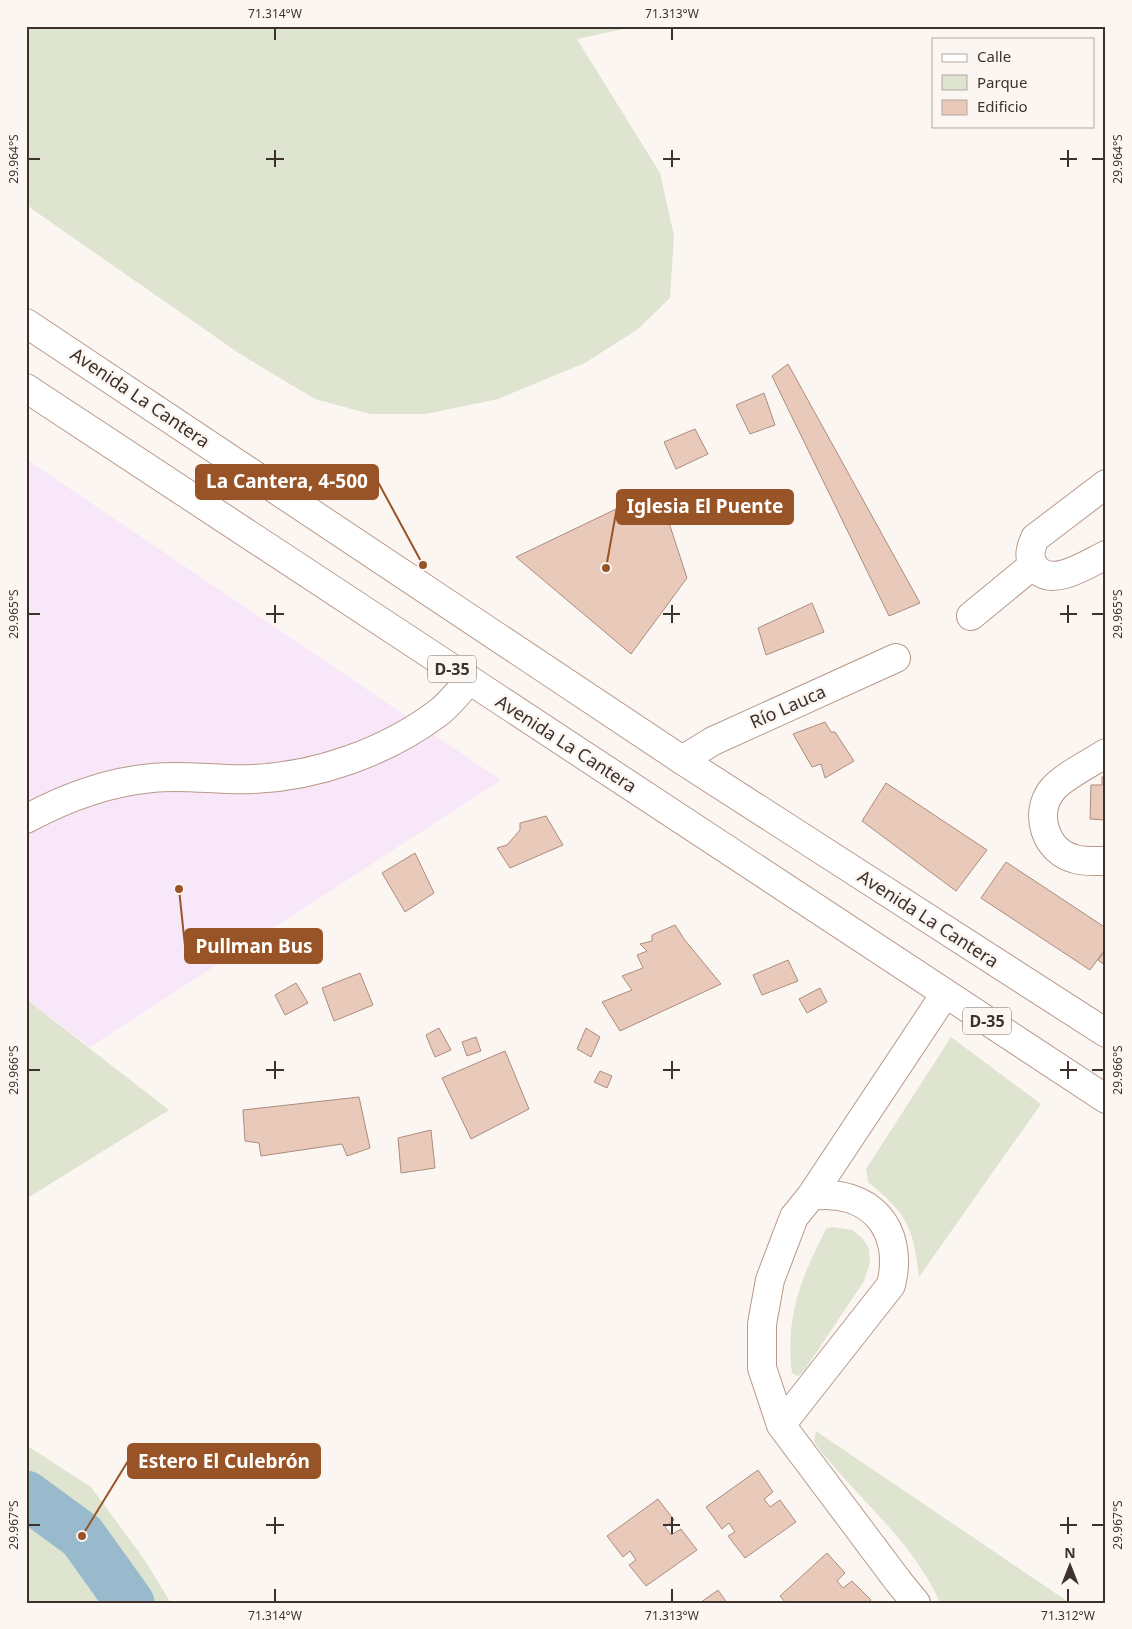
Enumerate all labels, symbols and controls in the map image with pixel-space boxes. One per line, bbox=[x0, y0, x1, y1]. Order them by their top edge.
text: 71.314°W bbox=[248, 5, 302, 22]
text: 71.313°W bbox=[645, 5, 699, 22]
legend bbox=[932, 38, 1094, 128]
text: Calle bbox=[977, 46, 1011, 66]
text: Parque bbox=[977, 72, 1027, 92]
text: Edificio bbox=[977, 96, 1028, 116]
text: 29.964°S bbox=[5, 134, 22, 184]
text: 29.964°S bbox=[1109, 134, 1126, 184]
street label: Avenida La Cantera bbox=[66, 342, 215, 453]
callout: La Cantera, 4-500 bbox=[196, 465, 378, 499]
text: La Cantera, 4-500 bbox=[206, 468, 368, 494]
callout: Iglesia El Puente bbox=[617, 490, 793, 524]
text: Iglesia El Puente bbox=[627, 493, 783, 519]
text: 29.965°S bbox=[5, 589, 22, 639]
text: 29.965°S bbox=[1109, 589, 1126, 639]
road number: D-35 bbox=[428, 656, 476, 682]
street label: Río Lauca bbox=[746, 679, 829, 733]
street label: Avenida La Cantera bbox=[492, 689, 641, 798]
street label: Avenida La Cantera bbox=[854, 864, 1003, 973]
callout: Pullman Bus bbox=[185, 929, 322, 963]
text: Pullman Bus bbox=[195, 933, 313, 959]
road number: D-35 bbox=[963, 1008, 1011, 1034]
text: 29.966°S bbox=[5, 1045, 22, 1095]
text: 29.966°S bbox=[1109, 1045, 1126, 1095]
callout: Estero El Culebrón bbox=[128, 1444, 320, 1478]
text: Estero El Culebrón bbox=[138, 1448, 310, 1474]
text: 29.967°S bbox=[5, 1500, 22, 1550]
text: 29.967°S bbox=[1109, 1500, 1126, 1550]
north arrow bbox=[1044, 1542, 1094, 1592]
text: N bbox=[1064, 1543, 1076, 1562]
text: 71.314°W bbox=[248, 1607, 302, 1624]
text: 71.313°W bbox=[645, 1607, 699, 1624]
text: 71.312°W bbox=[1041, 1607, 1095, 1624]

